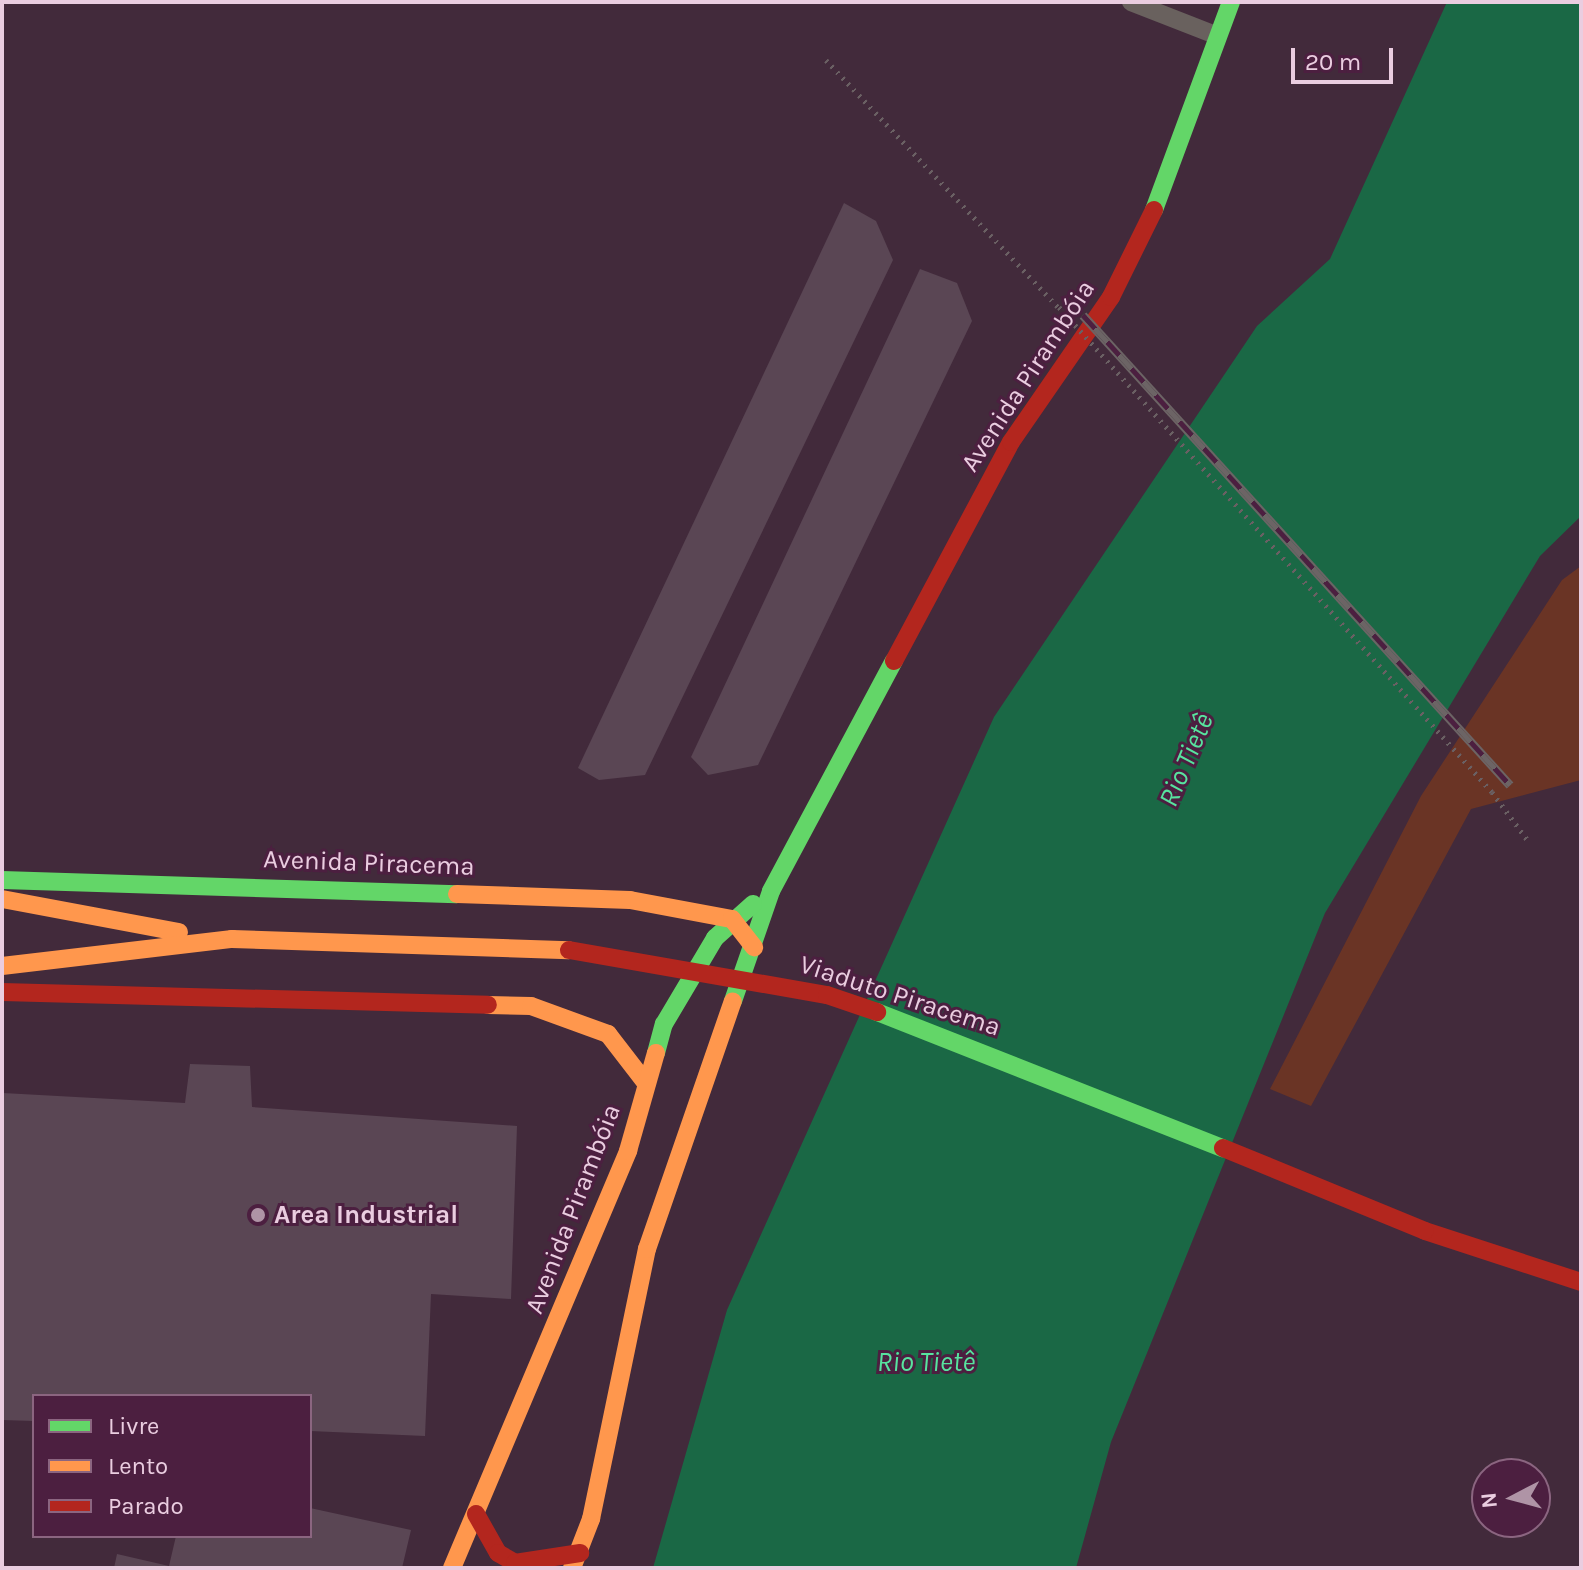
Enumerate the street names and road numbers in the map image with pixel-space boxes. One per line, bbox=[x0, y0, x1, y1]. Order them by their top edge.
street label: Avenida Pirambóia bbox=[954, 274, 1102, 478]
street label: Avenida Piracema bbox=[263, 844, 475, 882]
street label: Viaduto Piracema bbox=[796, 949, 1004, 1043]
street label: Avenida Pirambóia bbox=[519, 1100, 627, 1318]

